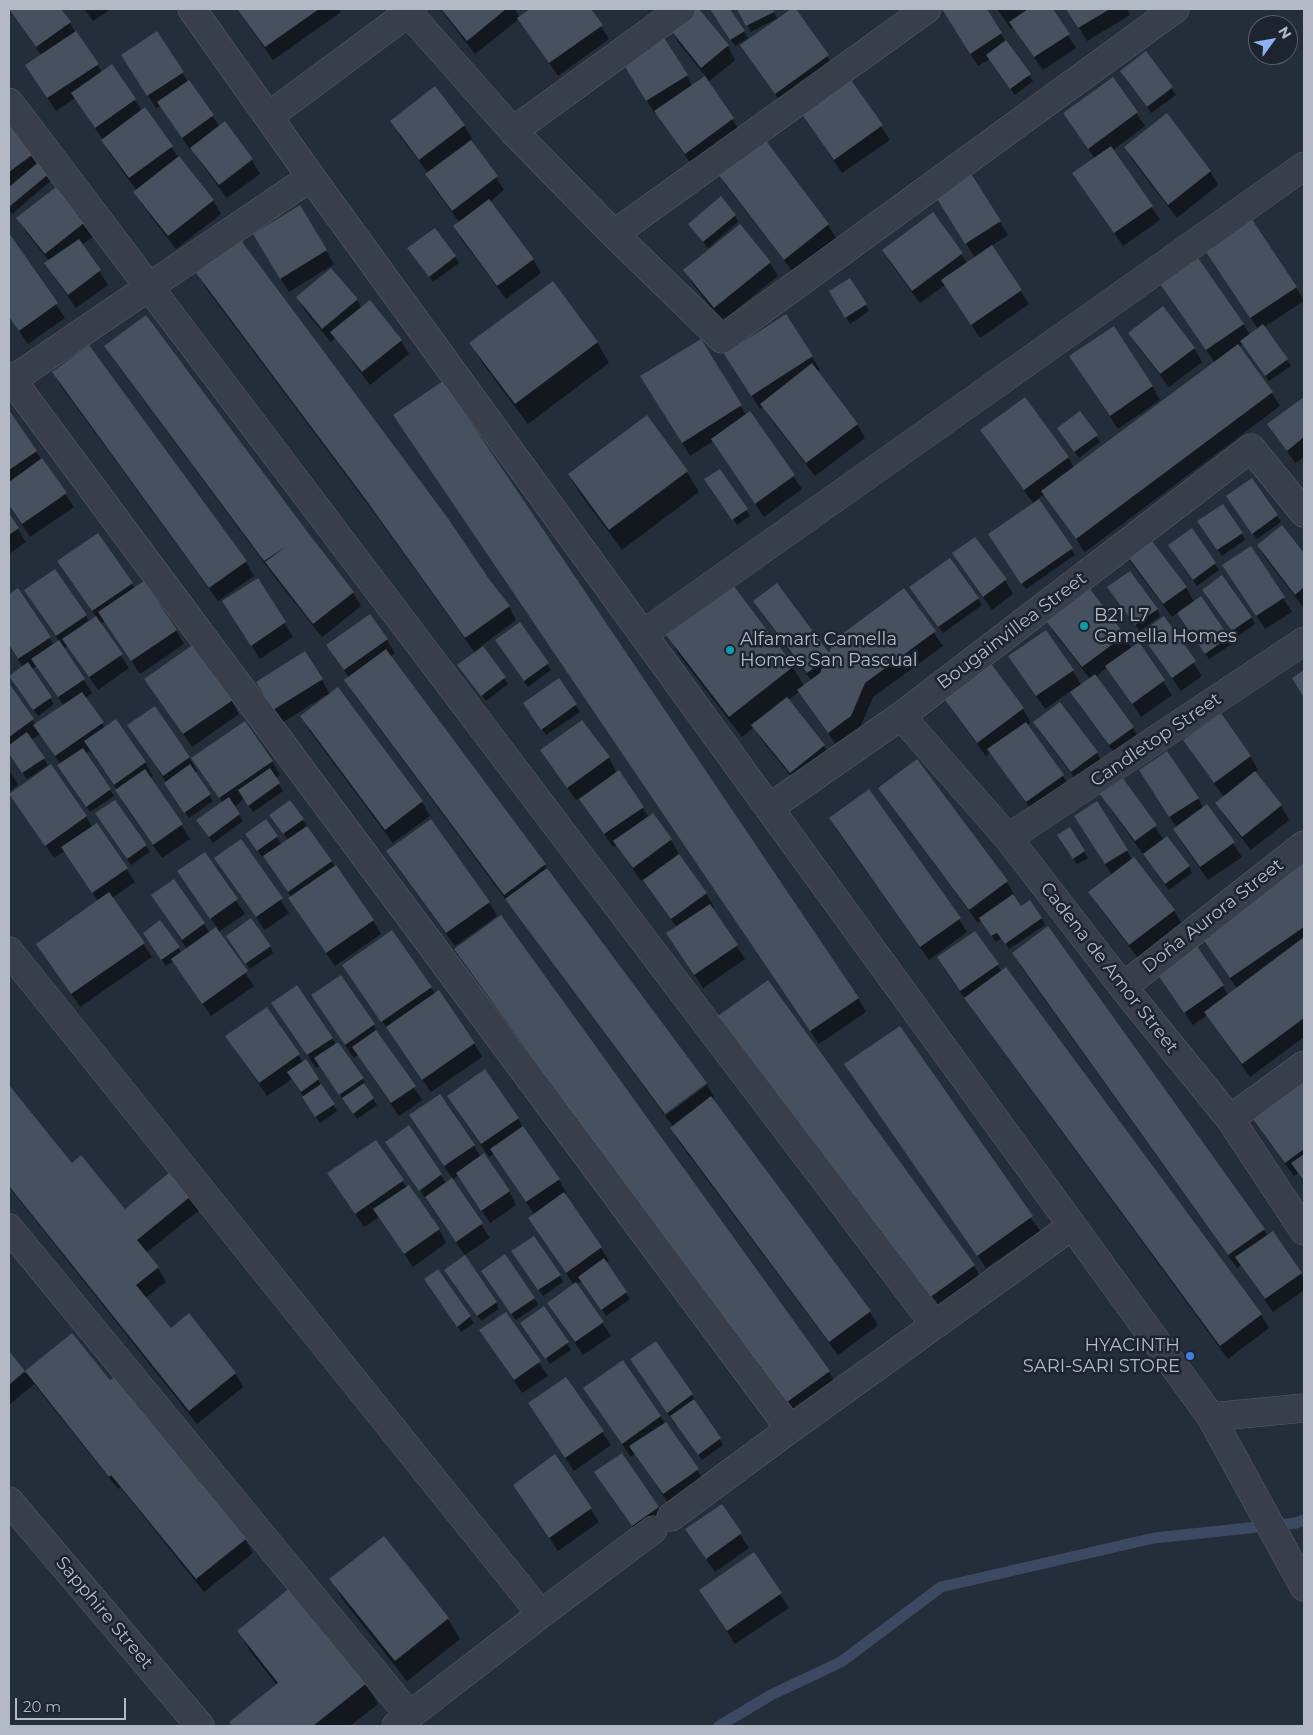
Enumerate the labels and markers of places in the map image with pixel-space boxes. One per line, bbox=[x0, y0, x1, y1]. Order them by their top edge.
place label: B21 L7 Camella Homes bbox=[1094, 605, 1237, 648]
marker: B21 L7 Camella Homes bbox=[1078, 620, 1090, 632]
place label: Alfamart Camella Homes San Pascual bbox=[740, 629, 918, 672]
marker: Alfamart Camella Homes San Pascual bbox=[724, 644, 736, 656]
place label: HYACINTH SARI-SARI STORE bbox=[1023, 1335, 1180, 1378]
marker: HYACINTH SARI-SARI STORE bbox=[1184, 1350, 1196, 1362]

